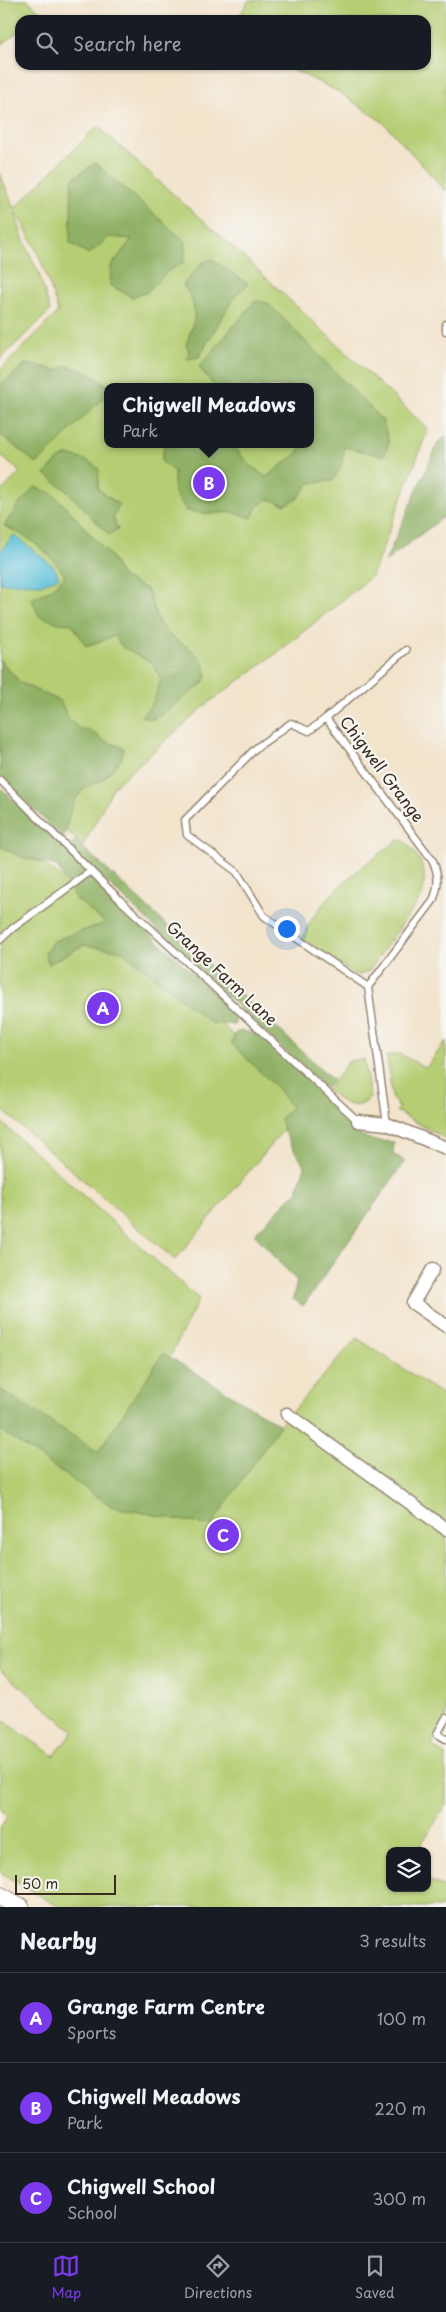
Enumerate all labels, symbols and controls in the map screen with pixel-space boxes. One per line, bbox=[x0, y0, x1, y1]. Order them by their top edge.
search box bbox=[15, 15, 431, 70]
icon: search bbox=[33, 29, 61, 57]
text: Search here bbox=[73, 29, 182, 57]
popup bbox=[104, 383, 314, 448]
text: Chigwell Meadows bbox=[122, 390, 296, 418]
text: Park bbox=[122, 418, 158, 442]
pin: B bbox=[193, 464, 225, 502]
street label: Chigwell Grange bbox=[335, 710, 431, 827]
street label: Grange Farm Lane bbox=[162, 914, 284, 1030]
your location bbox=[274, 916, 300, 942]
pin: A bbox=[87, 989, 119, 1027]
pin: C bbox=[207, 1516, 239, 1554]
map controls bbox=[386, 1847, 431, 1892]
button: layers bbox=[386, 1847, 431, 1892]
scale bar bbox=[15, 1872, 116, 1895]
text: 50 m bbox=[22, 1873, 58, 1894]
text: Nearby bbox=[20, 1924, 97, 1956]
text: 3 results bbox=[359, 1928, 426, 1952]
text: Grange Farm Centre bbox=[67, 1992, 265, 2020]
text: A bbox=[30, 2006, 42, 2030]
text: 100 m bbox=[377, 2006, 426, 2030]
text: Sports bbox=[67, 2020, 116, 2044]
text: Chigwell Meadows bbox=[67, 2082, 241, 2110]
text: B bbox=[31, 2096, 41, 2120]
text: 220 m bbox=[375, 2096, 426, 2120]
text: Park bbox=[67, 2110, 103, 2134]
text: Chigwell School bbox=[67, 2172, 215, 2200]
text: C bbox=[30, 2186, 42, 2210]
text: 300 m bbox=[372, 2186, 426, 2210]
text: School bbox=[67, 2200, 117, 2224]
tab: Map bbox=[51, 2252, 81, 2303]
tab: Directions bbox=[184, 2252, 252, 2303]
tab: Saved bbox=[355, 2252, 395, 2303]

